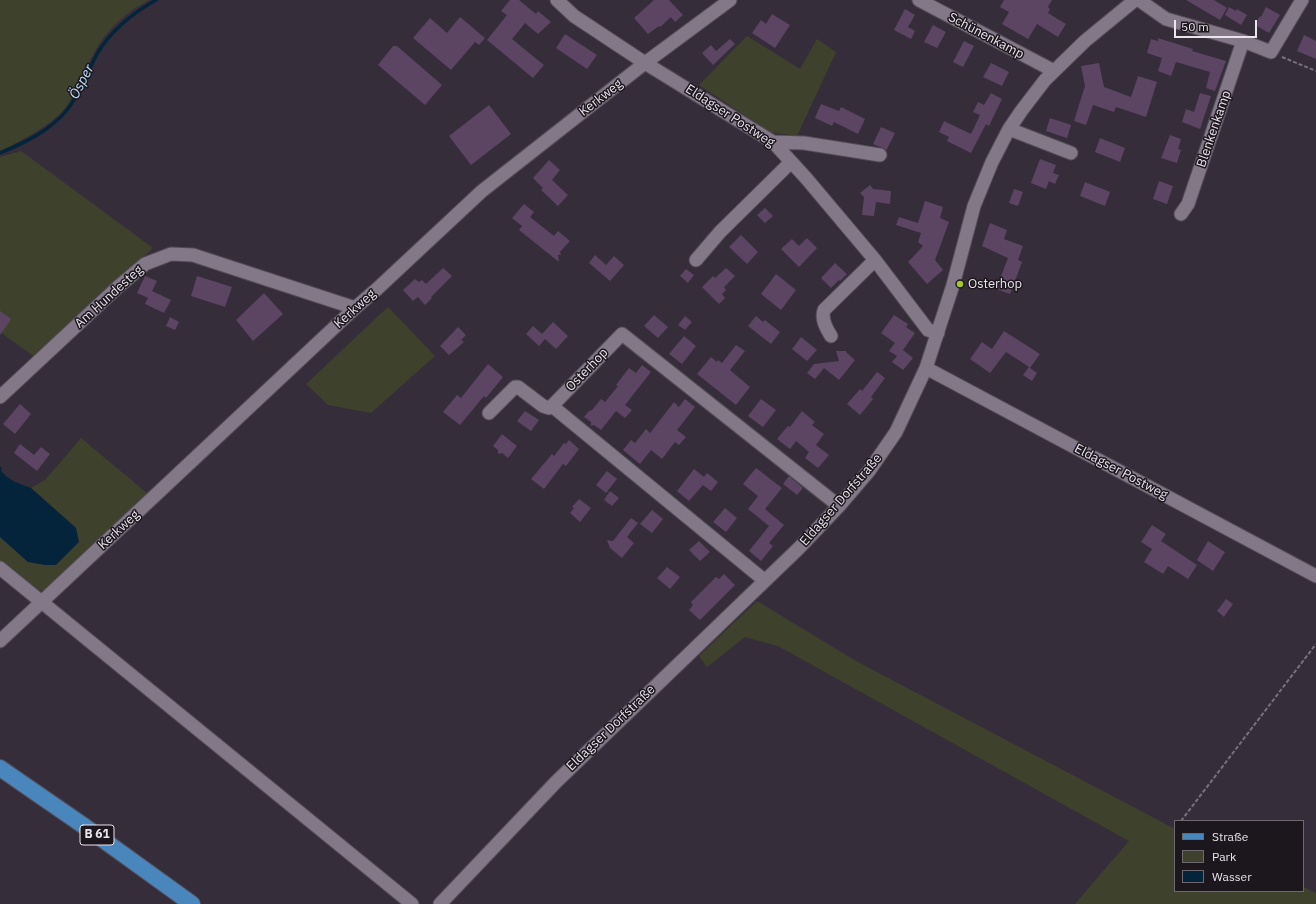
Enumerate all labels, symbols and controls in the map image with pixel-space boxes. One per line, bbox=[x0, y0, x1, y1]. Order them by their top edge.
street label: Schünenkamp bbox=[946, 10, 1026, 62]
scale bar bbox=[1176, 12, 1259, 38]
text: 50 m bbox=[1181, 19, 1209, 34]
water label: Ösper bbox=[66, 62, 98, 102]
street label: Kerkweg bbox=[576, 76, 626, 120]
street label: Eldagser Postweg bbox=[682, 81, 778, 151]
street label: Blenkenkamp bbox=[1194, 88, 1234, 170]
street label: Am Hundesteg bbox=[72, 262, 146, 332]
place label: Osterhop bbox=[968, 276, 1022, 292]
marker: Osterhop bbox=[955, 279, 965, 289]
street label: Kerkweg bbox=[331, 286, 379, 332]
street label: Osterhop bbox=[563, 345, 611, 395]
street label: Eldagser Postweg bbox=[1072, 441, 1170, 503]
street label: Eldagser Dorfstraße bbox=[797, 451, 885, 549]
street label: Kerkweg bbox=[95, 507, 143, 553]
street label: Eldagser Dorfstraße bbox=[564, 682, 658, 774]
legend bbox=[1174, 820, 1304, 892]
road number: B 61 bbox=[80, 825, 114, 845]
text: Straße bbox=[1212, 829, 1248, 844]
text: Park bbox=[1212, 849, 1236, 864]
text: Wasser bbox=[1212, 869, 1252, 884]

